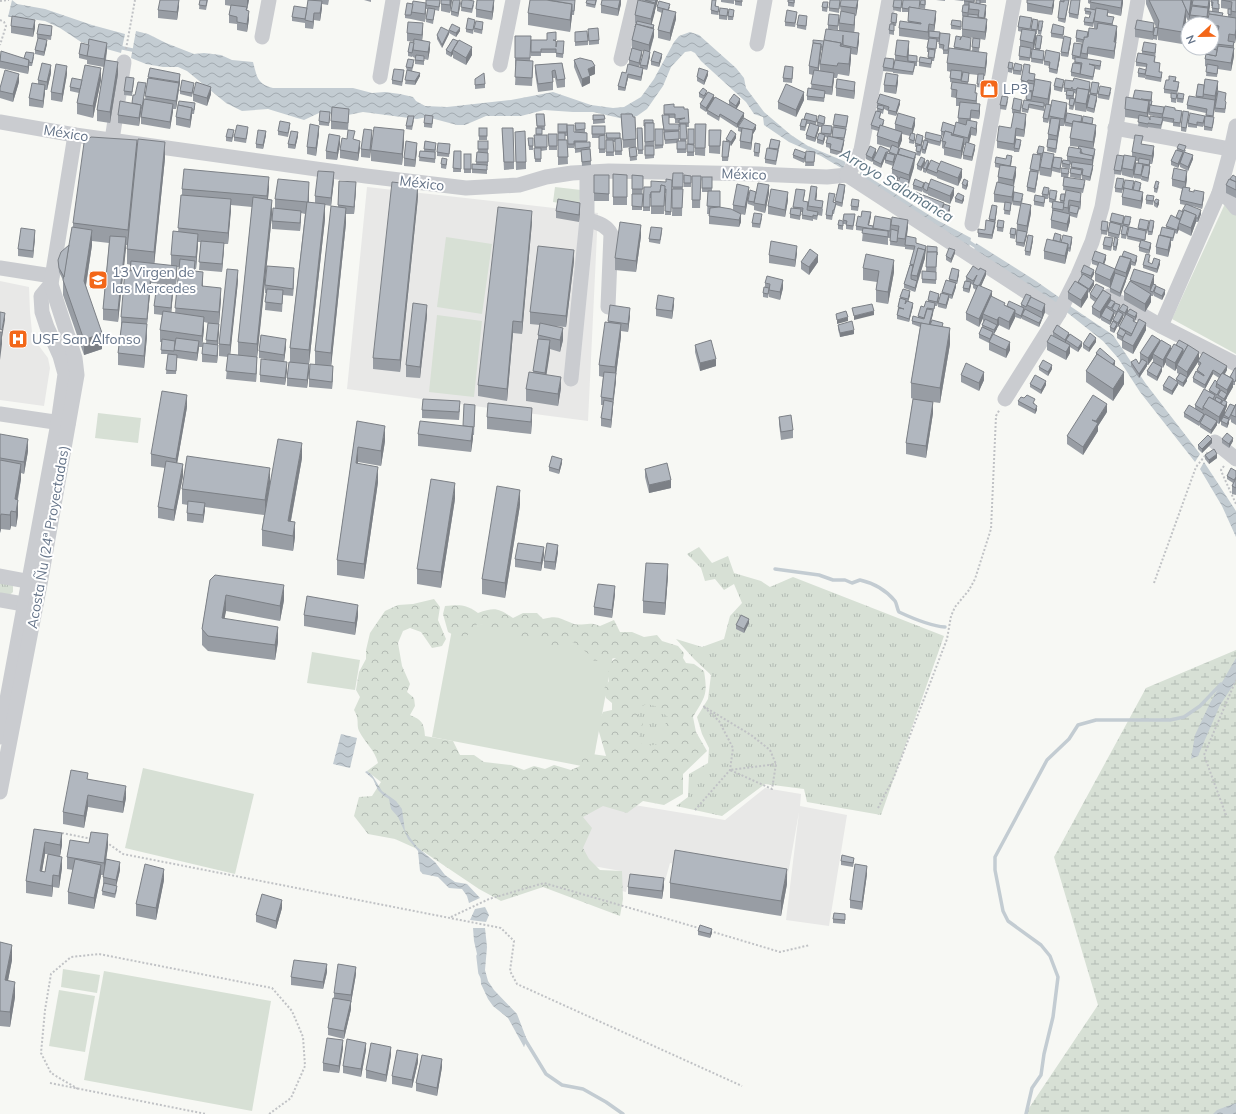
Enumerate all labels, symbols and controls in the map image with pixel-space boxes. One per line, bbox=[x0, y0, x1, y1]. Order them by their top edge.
north arrow bbox=[1180, 16, 1220, 56]
text: N bbox=[1183, 33, 1199, 46]
shop icon: LP3 bbox=[978, 78, 1000, 100]
place label: LP3 bbox=[1003, 80, 1028, 98]
street label: México bbox=[42, 121, 90, 145]
water label: Arroyo Salamanca bbox=[836, 143, 957, 226]
street label: México bbox=[721, 164, 767, 184]
street label: México bbox=[398, 171, 446, 195]
place label: 13 Virgen de las Mercedes bbox=[112, 263, 196, 297]
school or university icon: 13 Virgen de las Mercedes bbox=[87, 269, 109, 291]
hospital icon: USF San Alfonso bbox=[7, 328, 29, 350]
place label: USF San Alfonso bbox=[32, 330, 141, 348]
street label: Acosta Ñu (24ª Proyectadas) bbox=[23, 444, 73, 630]

